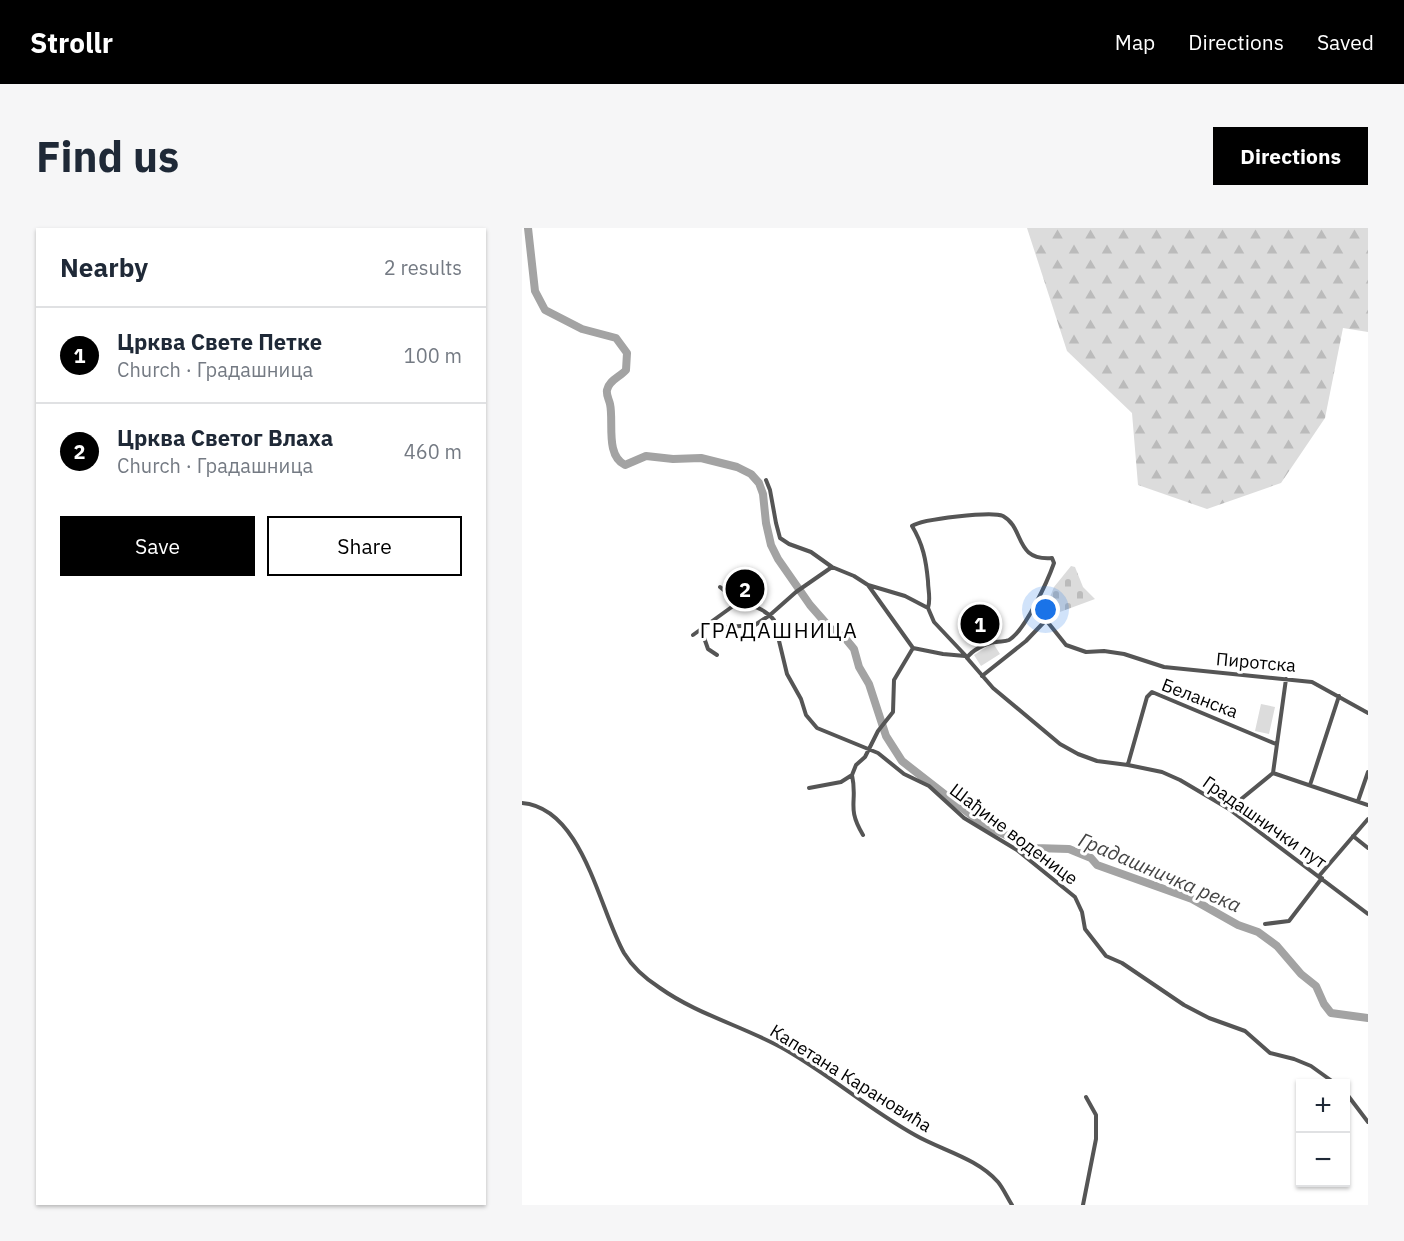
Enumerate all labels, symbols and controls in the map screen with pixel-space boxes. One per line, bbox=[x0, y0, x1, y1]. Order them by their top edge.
text: Strollr bbox=[30, 24, 113, 61]
text: Map bbox=[1115, 28, 1155, 56]
text: Directions bbox=[1188, 28, 1284, 56]
text: Saved bbox=[1317, 28, 1374, 56]
button: Directions bbox=[1213, 127, 1368, 185]
text: Find us bbox=[36, 129, 179, 184]
text: Nearby bbox=[60, 250, 148, 284]
text: 2 results bbox=[384, 254, 462, 281]
text: Црква Свете Петке bbox=[117, 327, 322, 356]
text: 1 bbox=[74, 342, 86, 369]
text: 100 m bbox=[404, 342, 462, 369]
text: Church · Градашница bbox=[117, 356, 313, 383]
text: Црква Светог Влаха bbox=[117, 423, 333, 452]
text: 2 bbox=[74, 438, 86, 465]
text: 460 m bbox=[404, 438, 462, 465]
text: Church · Градашница bbox=[117, 452, 313, 479]
button: Save bbox=[60, 516, 255, 576]
button: Share bbox=[267, 516, 462, 576]
pin: 2 bbox=[726, 566, 764, 612]
your location bbox=[1031, 595, 1060, 624]
pin: 1 bbox=[960, 602, 1000, 646]
district label: ГРАДАШНИЦА bbox=[700, 616, 858, 644]
street label: Пиротска bbox=[1215, 647, 1297, 677]
street label: Беланска bbox=[1158, 673, 1242, 723]
street label: Градашнички пут bbox=[1198, 771, 1332, 874]
street label: Шађине воденице bbox=[945, 778, 1083, 890]
water label: Градашничка река bbox=[1075, 826, 1245, 918]
street label: Капетана Карановића bbox=[766, 1019, 936, 1137]
map controls bbox=[1296, 1079, 1350, 1187]
button: + bbox=[1296, 1079, 1350, 1133]
button: − bbox=[1296, 1133, 1350, 1187]

